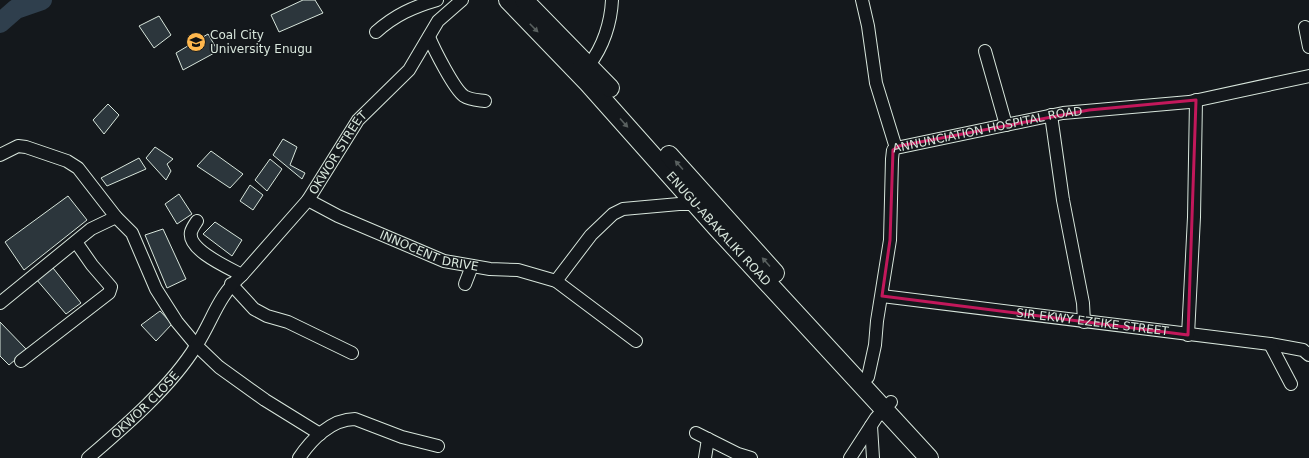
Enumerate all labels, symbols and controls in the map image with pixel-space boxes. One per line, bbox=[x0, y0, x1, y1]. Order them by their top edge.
one-way arrow bbox=[529, 23, 539, 33]
place label: Coal City University Enugu bbox=[210, 28, 312, 56]
school or university icon: Coal City University Enugu bbox=[185, 31, 207, 53]
street label: ANNUNCIATION HOSPITAL ROAD bbox=[891, 104, 1083, 156]
street label: OKWOR STREET bbox=[306, 108, 370, 197]
one-way arrow bbox=[619, 118, 628, 127]
one-way arrow bbox=[675, 161, 684, 170]
street label: ENUGU-ABAKALIKI ROAD bbox=[663, 169, 774, 289]
street label: INNOCENT DRIVE bbox=[378, 228, 480, 274]
one-way arrow bbox=[761, 257, 770, 267]
street label: SIR EKWY EZEIKE STREET bbox=[1015, 306, 1170, 338]
street label: OKWOR CLOSE bbox=[108, 368, 182, 442]

